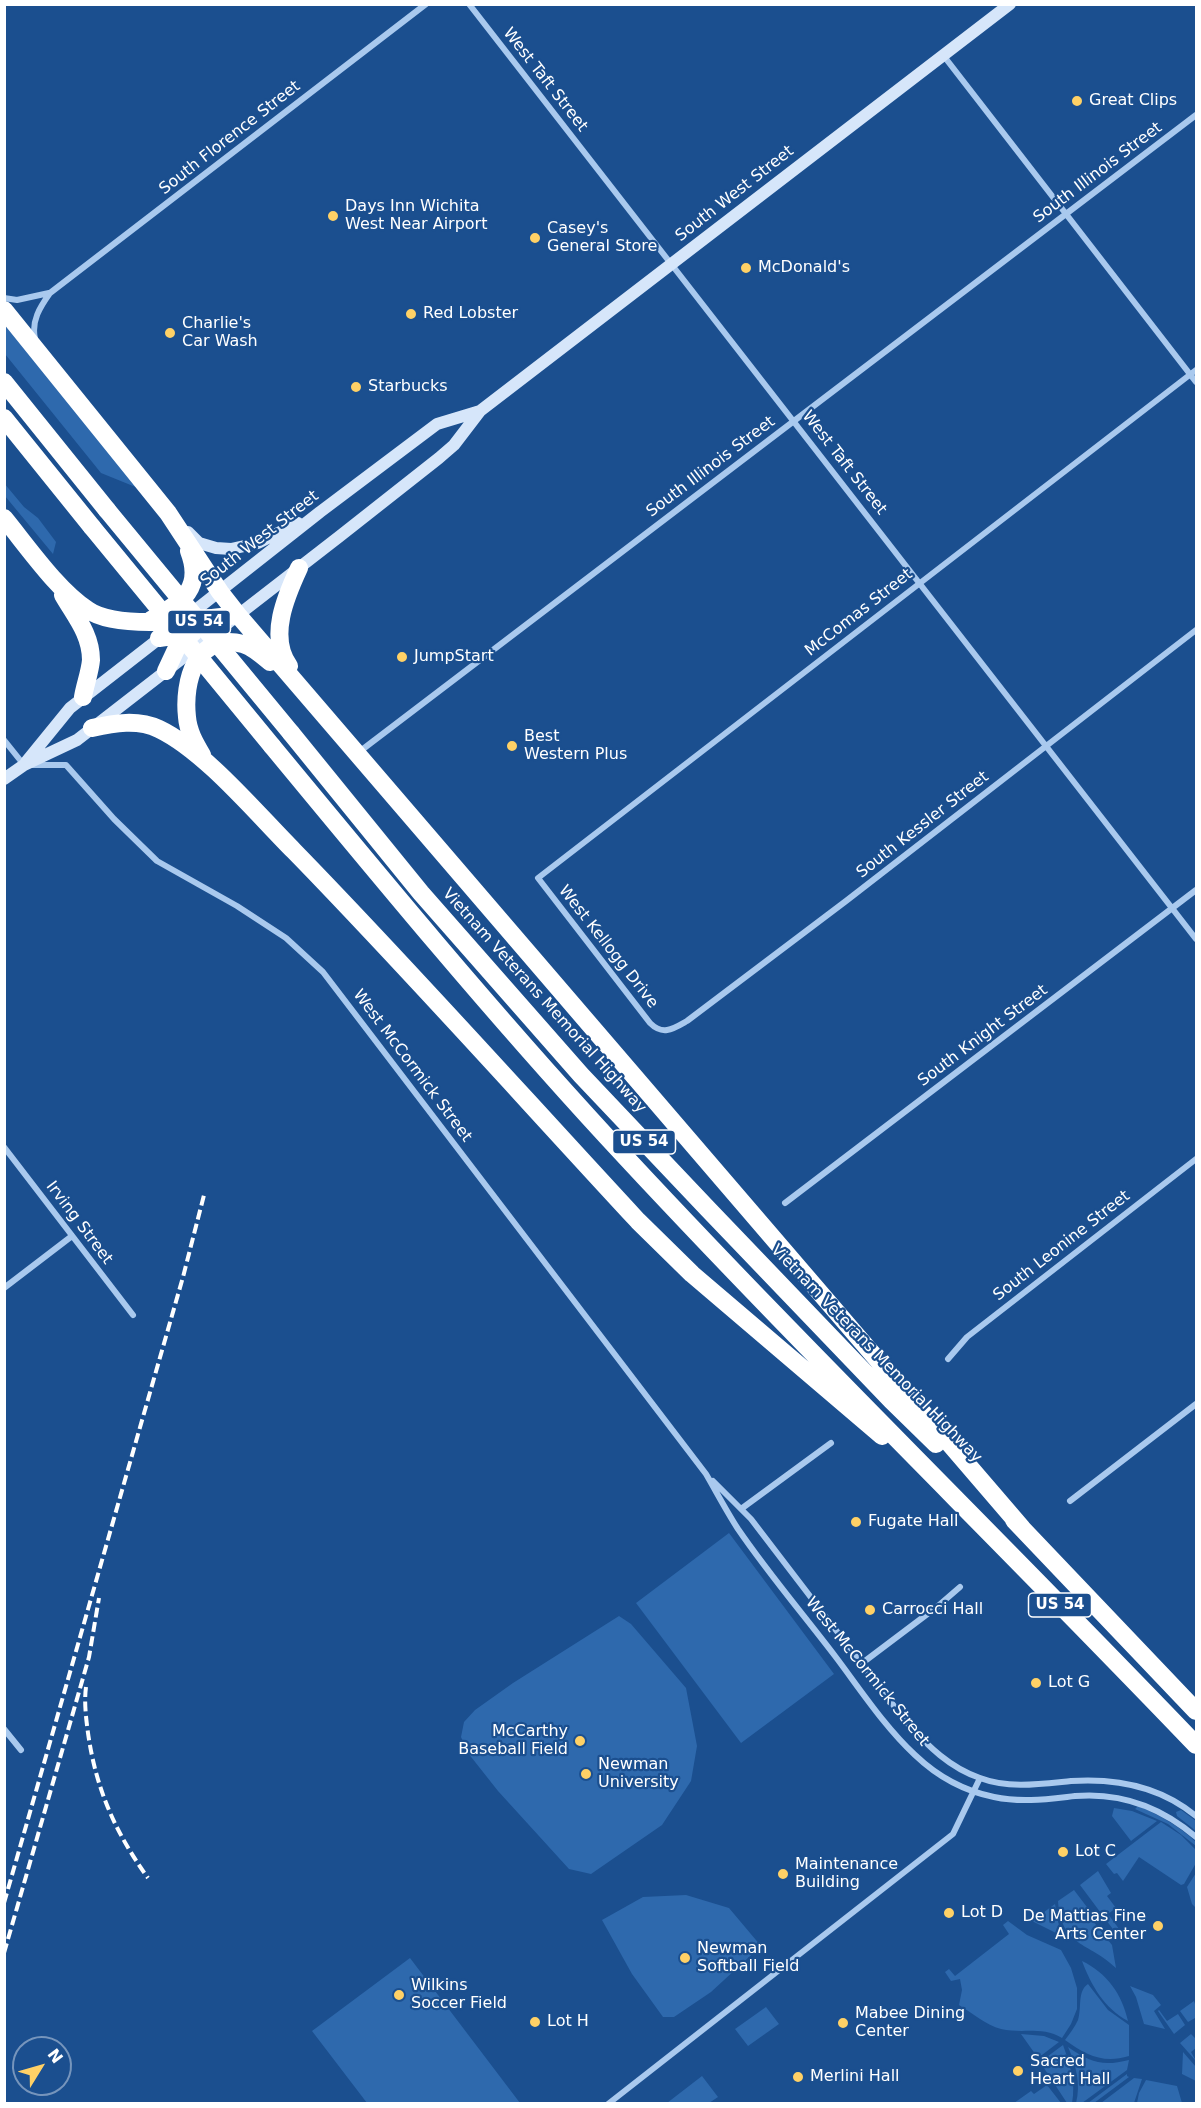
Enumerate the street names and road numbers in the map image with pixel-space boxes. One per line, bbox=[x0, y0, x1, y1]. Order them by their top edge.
street label: West Taft Street bbox=[498, 24, 592, 136]
street label: South Florence Street bbox=[156, 77, 304, 199]
street label: South Illinois Street bbox=[1030, 118, 1166, 228]
street label: South West Street bbox=[672, 142, 798, 246]
street label: West Taft Street bbox=[797, 407, 891, 519]
street label: South Illinois Street bbox=[643, 412, 779, 522]
street label: South West Street bbox=[197, 487, 323, 591]
street label: McComas Street bbox=[801, 565, 917, 661]
road number: US 54 bbox=[168, 610, 230, 634]
street label: South Kessler Street bbox=[853, 767, 993, 883]
street label: West Kellogg Drive bbox=[554, 882, 662, 1012]
street label: Vietnam Veterans Memorial Highway bbox=[438, 885, 650, 1117]
street label: South Knight Street bbox=[915, 981, 1051, 1091]
street label: West McCormick Street bbox=[348, 986, 476, 1146]
road number: US 54 bbox=[612, 1130, 676, 1154]
street label: Irving Street bbox=[41, 1178, 117, 1268]
street label: South Leonine Street bbox=[990, 1187, 1134, 1305]
street label: Vietnam Veterans Memorial Highway bbox=[766, 1241, 986, 1467]
road number: US 54 bbox=[1028, 1593, 1092, 1617]
street label: West McCormick Street bbox=[801, 1594, 933, 1750]

